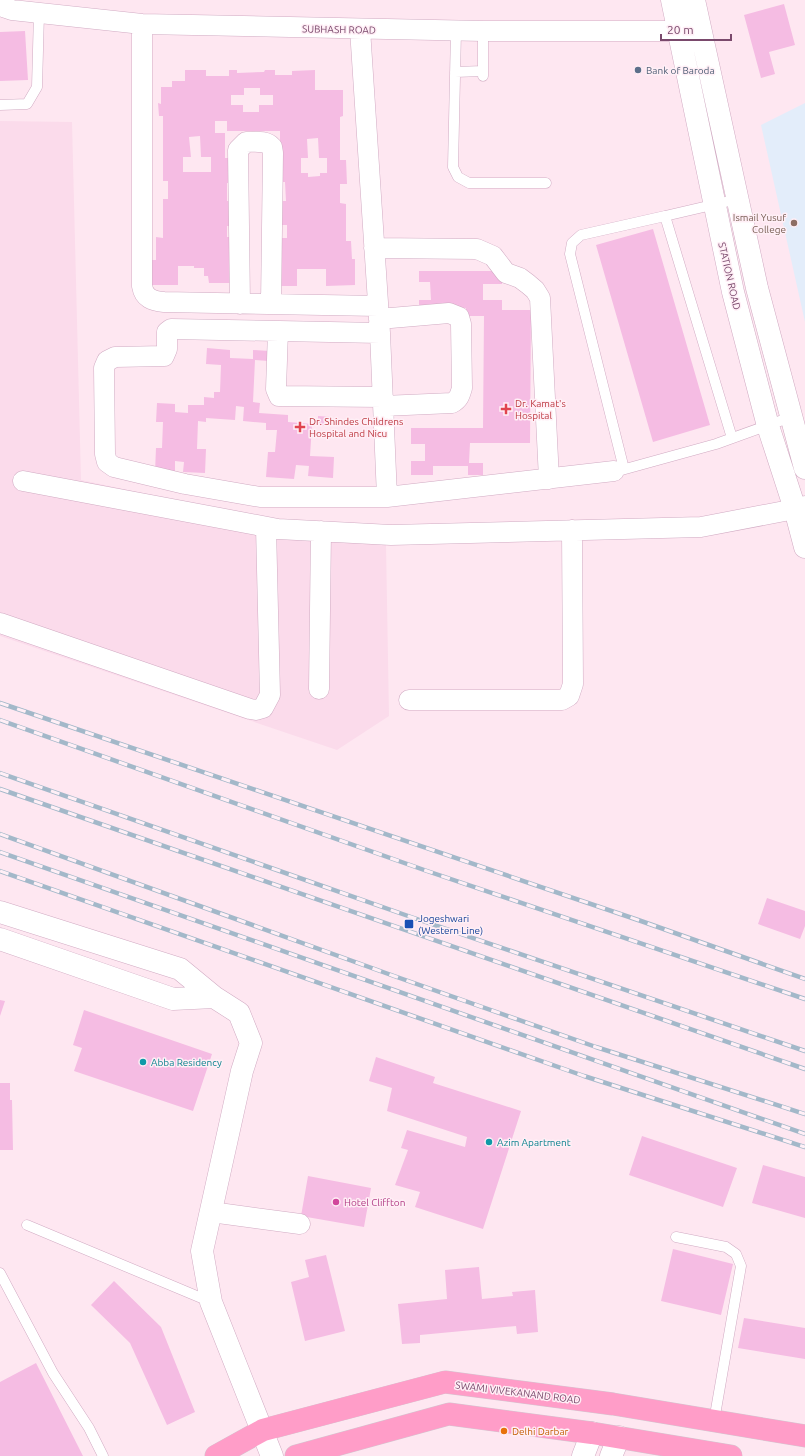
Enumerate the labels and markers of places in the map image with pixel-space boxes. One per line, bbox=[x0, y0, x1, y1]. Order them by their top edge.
marker: Bank of Baroda bbox=[633, 65, 643, 75]
place label: Bank of Baroda bbox=[646, 65, 715, 76]
place label: Ismail Yusuf College bbox=[733, 212, 786, 235]
marker: Ismail Yusuf College bbox=[789, 218, 799, 228]
place label: Dr. Kamat's Hospital bbox=[515, 398, 566, 421]
marker: Dr. Kamat's Hospital bbox=[500, 403, 512, 415]
place label: Dr. Shindes Childrens Hospital and Nicu bbox=[309, 416, 403, 439]
marker: Dr. Shindes Childrens Hospital and Nicu bbox=[294, 421, 306, 433]
place label: Jogeshwari (Western Line) bbox=[418, 913, 483, 936]
marker: Jogeshwari (Western Line) bbox=[403, 918, 415, 930]
marker: Abba Residency bbox=[138, 1057, 148, 1067]
place label: Abba Residency bbox=[151, 1057, 222, 1068]
marker: Azim Apartment bbox=[484, 1137, 494, 1147]
place label: Azim Apartment bbox=[497, 1137, 571, 1148]
marker: Hotel Cliffton bbox=[331, 1197, 341, 1207]
place label: Hotel Cliffton bbox=[344, 1197, 405, 1208]
marker: Delhi Darbar bbox=[499, 1426, 509, 1436]
place label: Delhi Darbar bbox=[512, 1426, 569, 1437]

